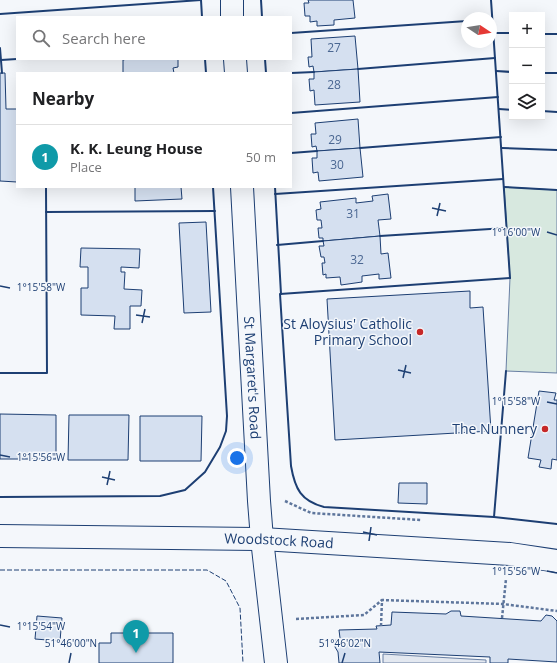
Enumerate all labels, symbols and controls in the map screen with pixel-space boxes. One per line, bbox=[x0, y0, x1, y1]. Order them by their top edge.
north arrow bbox=[461, 12, 497, 48]
map controls bbox=[509, 12, 545, 120]
button: + bbox=[509, 12, 545, 48]
search box bbox=[16, 16, 292, 60]
icon: search bbox=[30, 27, 52, 49]
text: Search here bbox=[62, 28, 146, 48]
house number: 27 bbox=[327, 39, 341, 56]
button: − bbox=[509, 48, 545, 84]
house number: 28 bbox=[327, 76, 341, 93]
button: layers bbox=[509, 84, 545, 120]
text: Nearby bbox=[32, 87, 94, 110]
house number: 29 bbox=[328, 131, 342, 148]
text: K. K. Leung House bbox=[70, 138, 203, 158]
text: 1 bbox=[41, 148, 49, 166]
text: 50 m bbox=[246, 148, 276, 166]
house number: 30 bbox=[330, 156, 344, 173]
text: Place bbox=[70, 158, 102, 176]
house number: 31 bbox=[346, 205, 360, 222]
text: 1°16'00"W bbox=[492, 225, 541, 239]
house number: 32 bbox=[350, 251, 364, 268]
text: 1°15'58"W bbox=[17, 280, 66, 294]
place label: St Aloysius' Catholic Primary School bbox=[283, 314, 412, 349]
street label: St Margaret's Road bbox=[240, 316, 266, 440]
marker: St Aloysius' Catholic Primary School bbox=[415, 327, 425, 337]
text: 1°15'58"W bbox=[492, 394, 541, 408]
place label: The Nunnery bbox=[452, 419, 538, 438]
marker: The Nunnery bbox=[540, 424, 550, 434]
your location bbox=[227, 448, 247, 468]
text: 1°15'56"W bbox=[17, 450, 66, 464]
street label: Woodstock Road bbox=[224, 529, 334, 552]
text: 1°15'56"W bbox=[492, 564, 541, 578]
text: 1°15'54"W bbox=[17, 619, 66, 633]
pin: 1 bbox=[123, 620, 149, 653]
text: 51°46'00"N bbox=[45, 636, 97, 650]
text: 51°46'02"N bbox=[319, 636, 371, 650]

